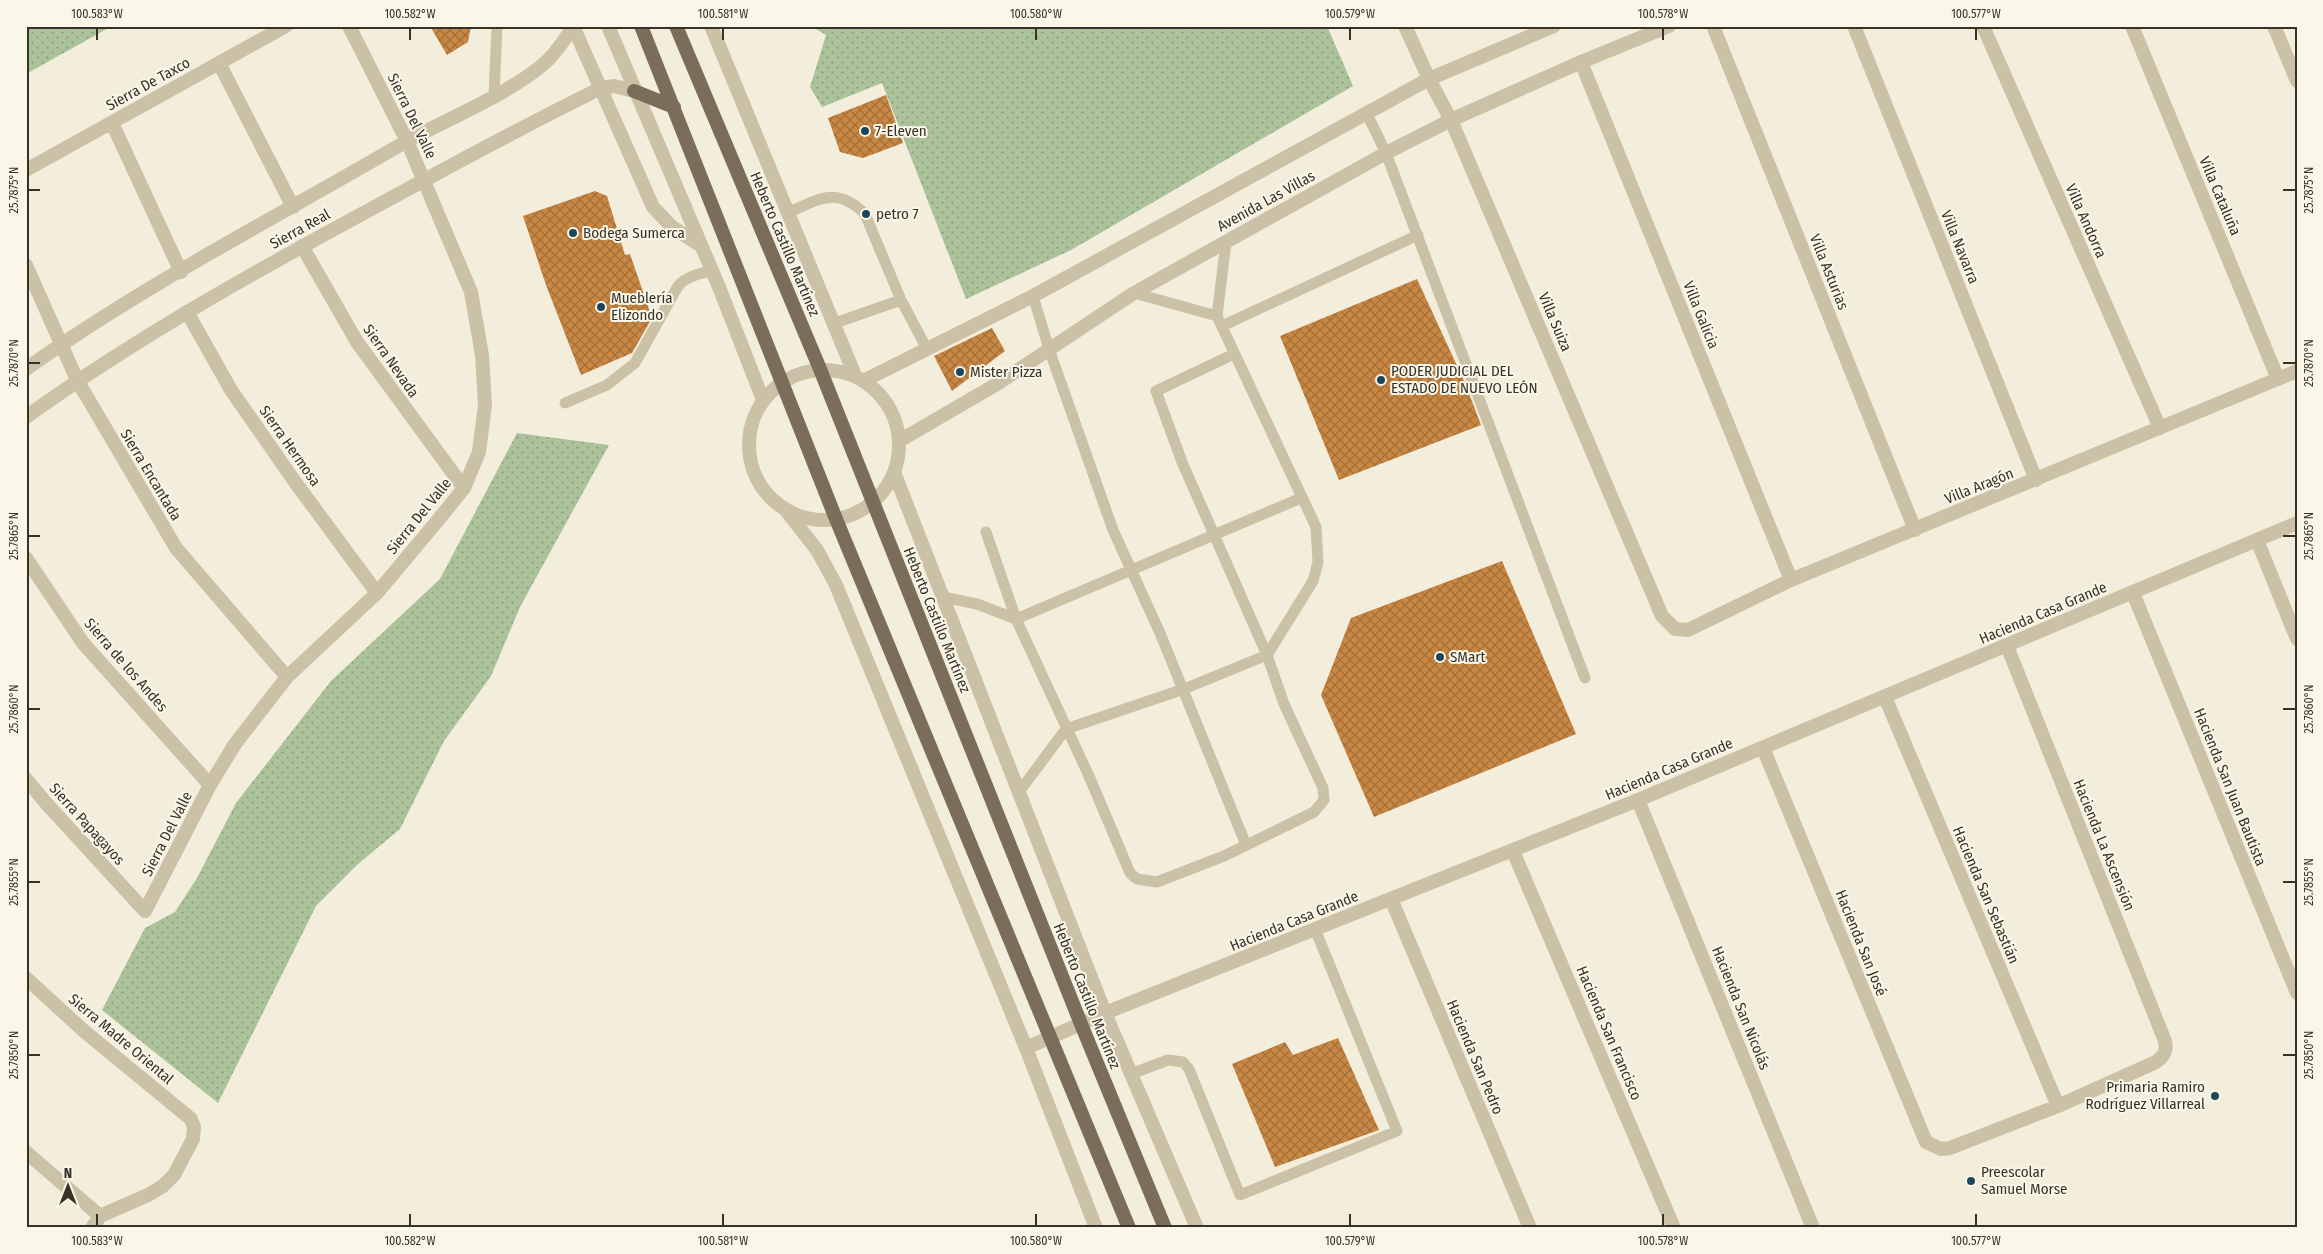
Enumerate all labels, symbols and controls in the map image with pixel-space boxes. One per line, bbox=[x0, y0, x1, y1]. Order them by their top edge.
text: 100.583°W bbox=[71, 7, 123, 21]
text: 100.582°W bbox=[384, 7, 436, 21]
text: 100.581°W bbox=[698, 7, 748, 21]
text: 100.580°W bbox=[1010, 7, 1062, 21]
text: 100.579°W bbox=[1325, 7, 1375, 21]
text: 100.578°W bbox=[1638, 7, 1688, 21]
text: 100.577°W bbox=[1951, 7, 2001, 21]
street label: Sierra De Taxco bbox=[103, 53, 193, 114]
street label: Sierra Del Valle bbox=[384, 70, 440, 162]
place label: 7-Eleven bbox=[875, 122, 927, 140]
marker: 7-Eleven bbox=[859, 125, 871, 137]
street label: Villa Cataluña bbox=[2195, 154, 2245, 238]
text: 25.7875°N bbox=[7, 167, 21, 213]
street label: Avenida Las Villas bbox=[1214, 167, 1318, 235]
text: 25.7875°N bbox=[2302, 167, 2316, 213]
street label: Heberto Castillo Martínez bbox=[746, 169, 824, 319]
street label: Villa Andorra bbox=[2062, 181, 2110, 261]
street label: Sierra Real bbox=[267, 205, 333, 253]
place label: petro 7 bbox=[876, 205, 919, 223]
marker: petro 7 bbox=[860, 208, 872, 220]
street label: Villa Navarra bbox=[1937, 208, 1983, 286]
place label: Bodega Sumerca bbox=[583, 224, 685, 242]
marker: Bodega Sumerca bbox=[567, 227, 579, 239]
street label: Villa Asturias bbox=[1806, 232, 1852, 312]
street label: Villa Galicia bbox=[1679, 279, 1723, 351]
place label: Mueblería Elizondo bbox=[611, 289, 673, 324]
street label: Villa Suiza bbox=[1535, 290, 1575, 354]
marker: Mueblería Elizondo bbox=[595, 301, 607, 313]
street label: Sierra Nevada bbox=[359, 321, 423, 401]
text: 25.7870°N bbox=[7, 339, 21, 387]
text: 25.7870°N bbox=[2302, 339, 2316, 387]
place label: PODER JUDICIAL DEL ESTADO DE NUEVO LEÓN bbox=[1391, 362, 1538, 397]
place label: Mister Pizza bbox=[970, 363, 1042, 381]
marker: Mister Pizza bbox=[954, 366, 966, 378]
marker: PODER JUDICIAL DEL ESTADO DE NUEVO LEÓN bbox=[1375, 374, 1387, 386]
street label: Sierra Hermosa bbox=[256, 402, 324, 490]
street label: Sierra Encantada bbox=[117, 426, 185, 524]
street label: Villa Aragón bbox=[1942, 464, 2016, 508]
street label: Sierra Del Valle bbox=[383, 474, 455, 558]
text: 25.7865°N bbox=[7, 512, 21, 560]
text: 25.7865°N bbox=[2302, 512, 2316, 560]
street label: Heberto Castillo Martínez bbox=[900, 545, 974, 695]
street label: Hacienda Casa Grande bbox=[1977, 578, 2109, 648]
street label: Sierra de los Andes bbox=[81, 615, 171, 715]
place label: SMart bbox=[1450, 648, 1486, 666]
marker: SMart bbox=[1434, 651, 1446, 663]
text: 25.7860°N bbox=[7, 684, 21, 734]
text: 25.7860°N bbox=[2302, 684, 2316, 734]
street label: Hacienda San Juan Bautista bbox=[2190, 706, 2270, 868]
street label: Hacienda Casa Grande bbox=[1603, 734, 1735, 804]
street label: Hacienda La Ascensión bbox=[2069, 777, 2139, 913]
street label: Sierra Papagayos bbox=[46, 779, 128, 869]
street label: Sierra Del Valle bbox=[138, 789, 196, 879]
street label: Hacienda San Sebastián bbox=[1949, 824, 2023, 966]
text: 25.7855°N bbox=[7, 858, 21, 906]
text: 25.7855°N bbox=[2302, 858, 2316, 906]
street label: Hacienda Casa Grande bbox=[1227, 887, 1361, 955]
street label: Hacienda San José bbox=[1832, 887, 1890, 999]
street label: Heberto Castillo Martínez bbox=[1050, 921, 1124, 1071]
street label: Hacienda San Nicolás bbox=[1708, 944, 1774, 1072]
street label: Hacienda San Francisco bbox=[1573, 963, 1645, 1103]
street label: Sierra Madre Oriental bbox=[65, 990, 177, 1088]
street label: Hacienda San Pedro bbox=[1443, 997, 1507, 1117]
text: 25.7850°N bbox=[7, 1031, 21, 1079]
text: 25.7850°N bbox=[2302, 1031, 2316, 1079]
place label: Primaria Ramiro Rodríguez Villarreal bbox=[2086, 1078, 2205, 1113]
marker: Primaria Ramiro Rodríguez Villarreal bbox=[2209, 1090, 2221, 1102]
north arrow bbox=[42, 1162, 92, 1212]
place label: Preescolar Samuel Morse bbox=[1981, 1163, 2067, 1198]
text: N bbox=[64, 1165, 72, 1182]
marker: Preescolar Samuel Morse bbox=[1965, 1175, 1977, 1187]
text: 100.583°W bbox=[71, 1234, 123, 1248]
text: 100.582°W bbox=[384, 1234, 436, 1248]
text: 100.581°W bbox=[698, 1234, 748, 1248]
text: 100.580°W bbox=[1010, 1234, 1062, 1248]
text: 100.579°W bbox=[1325, 1234, 1375, 1248]
text: 100.578°W bbox=[1638, 1234, 1688, 1248]
text: 100.577°W bbox=[1951, 1234, 2001, 1248]

